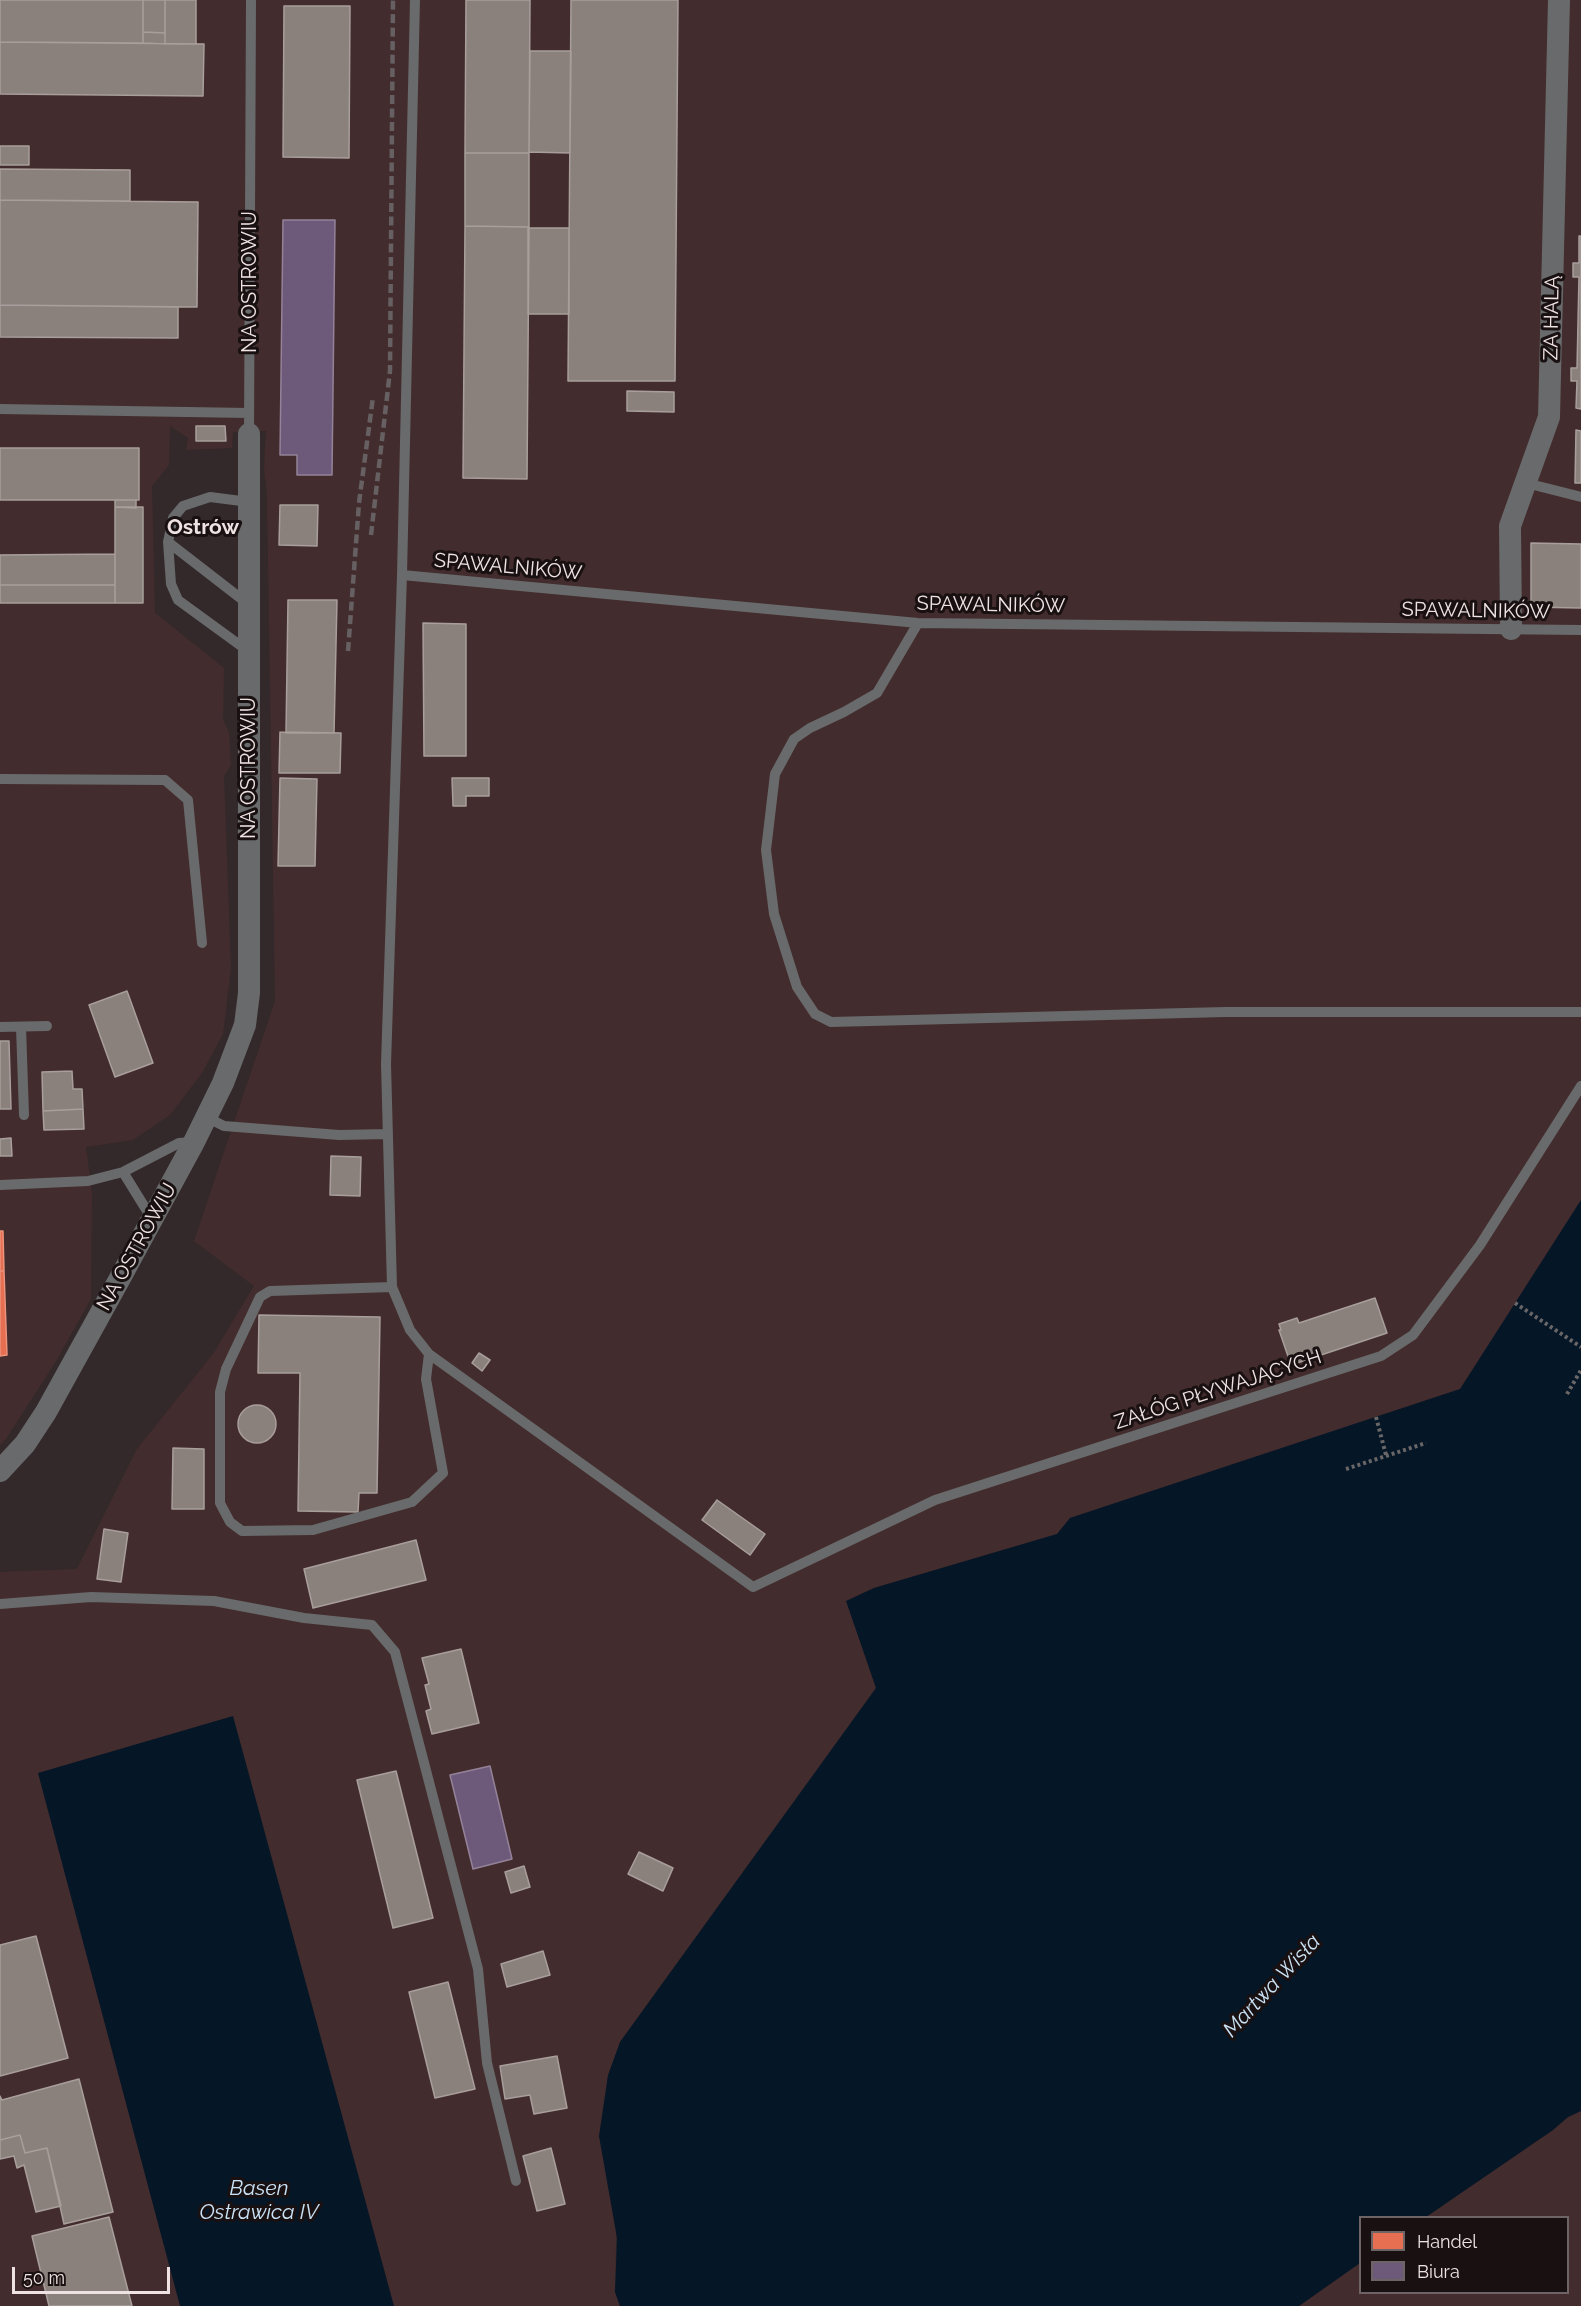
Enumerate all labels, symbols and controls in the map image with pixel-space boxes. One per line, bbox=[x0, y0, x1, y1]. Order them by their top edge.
street label: NA OSTROWIU bbox=[238, 211, 262, 353]
street label: ZA HALĄ bbox=[1539, 275, 1565, 361]
district label: Ostrów bbox=[167, 515, 239, 541]
street label: SPAWALNIKÓW bbox=[433, 549, 583, 585]
street label: SPAWALNIKÓW bbox=[916, 592, 1066, 618]
street label: SPAWALNIKÓW bbox=[1401, 598, 1551, 624]
street label: NA OSTROWIU bbox=[237, 697, 261, 839]
street label: NA OSTROWIU bbox=[92, 1179, 182, 1315]
street label: ZAŁÓG PŁYWAJĄCYCH bbox=[1111, 1345, 1325, 1435]
water label: Martwa Wisła bbox=[1218, 1929, 1326, 2043]
water label: Basen Ostrawica IV bbox=[199, 2176, 319, 2226]
legend bbox=[1359, 2216, 1569, 2294]
text: Handel bbox=[1417, 2231, 1477, 2252]
scale bar bbox=[15, 2255, 172, 2293]
text: Biura bbox=[1417, 2261, 1460, 2282]
text: 50 m bbox=[23, 2267, 65, 2288]

